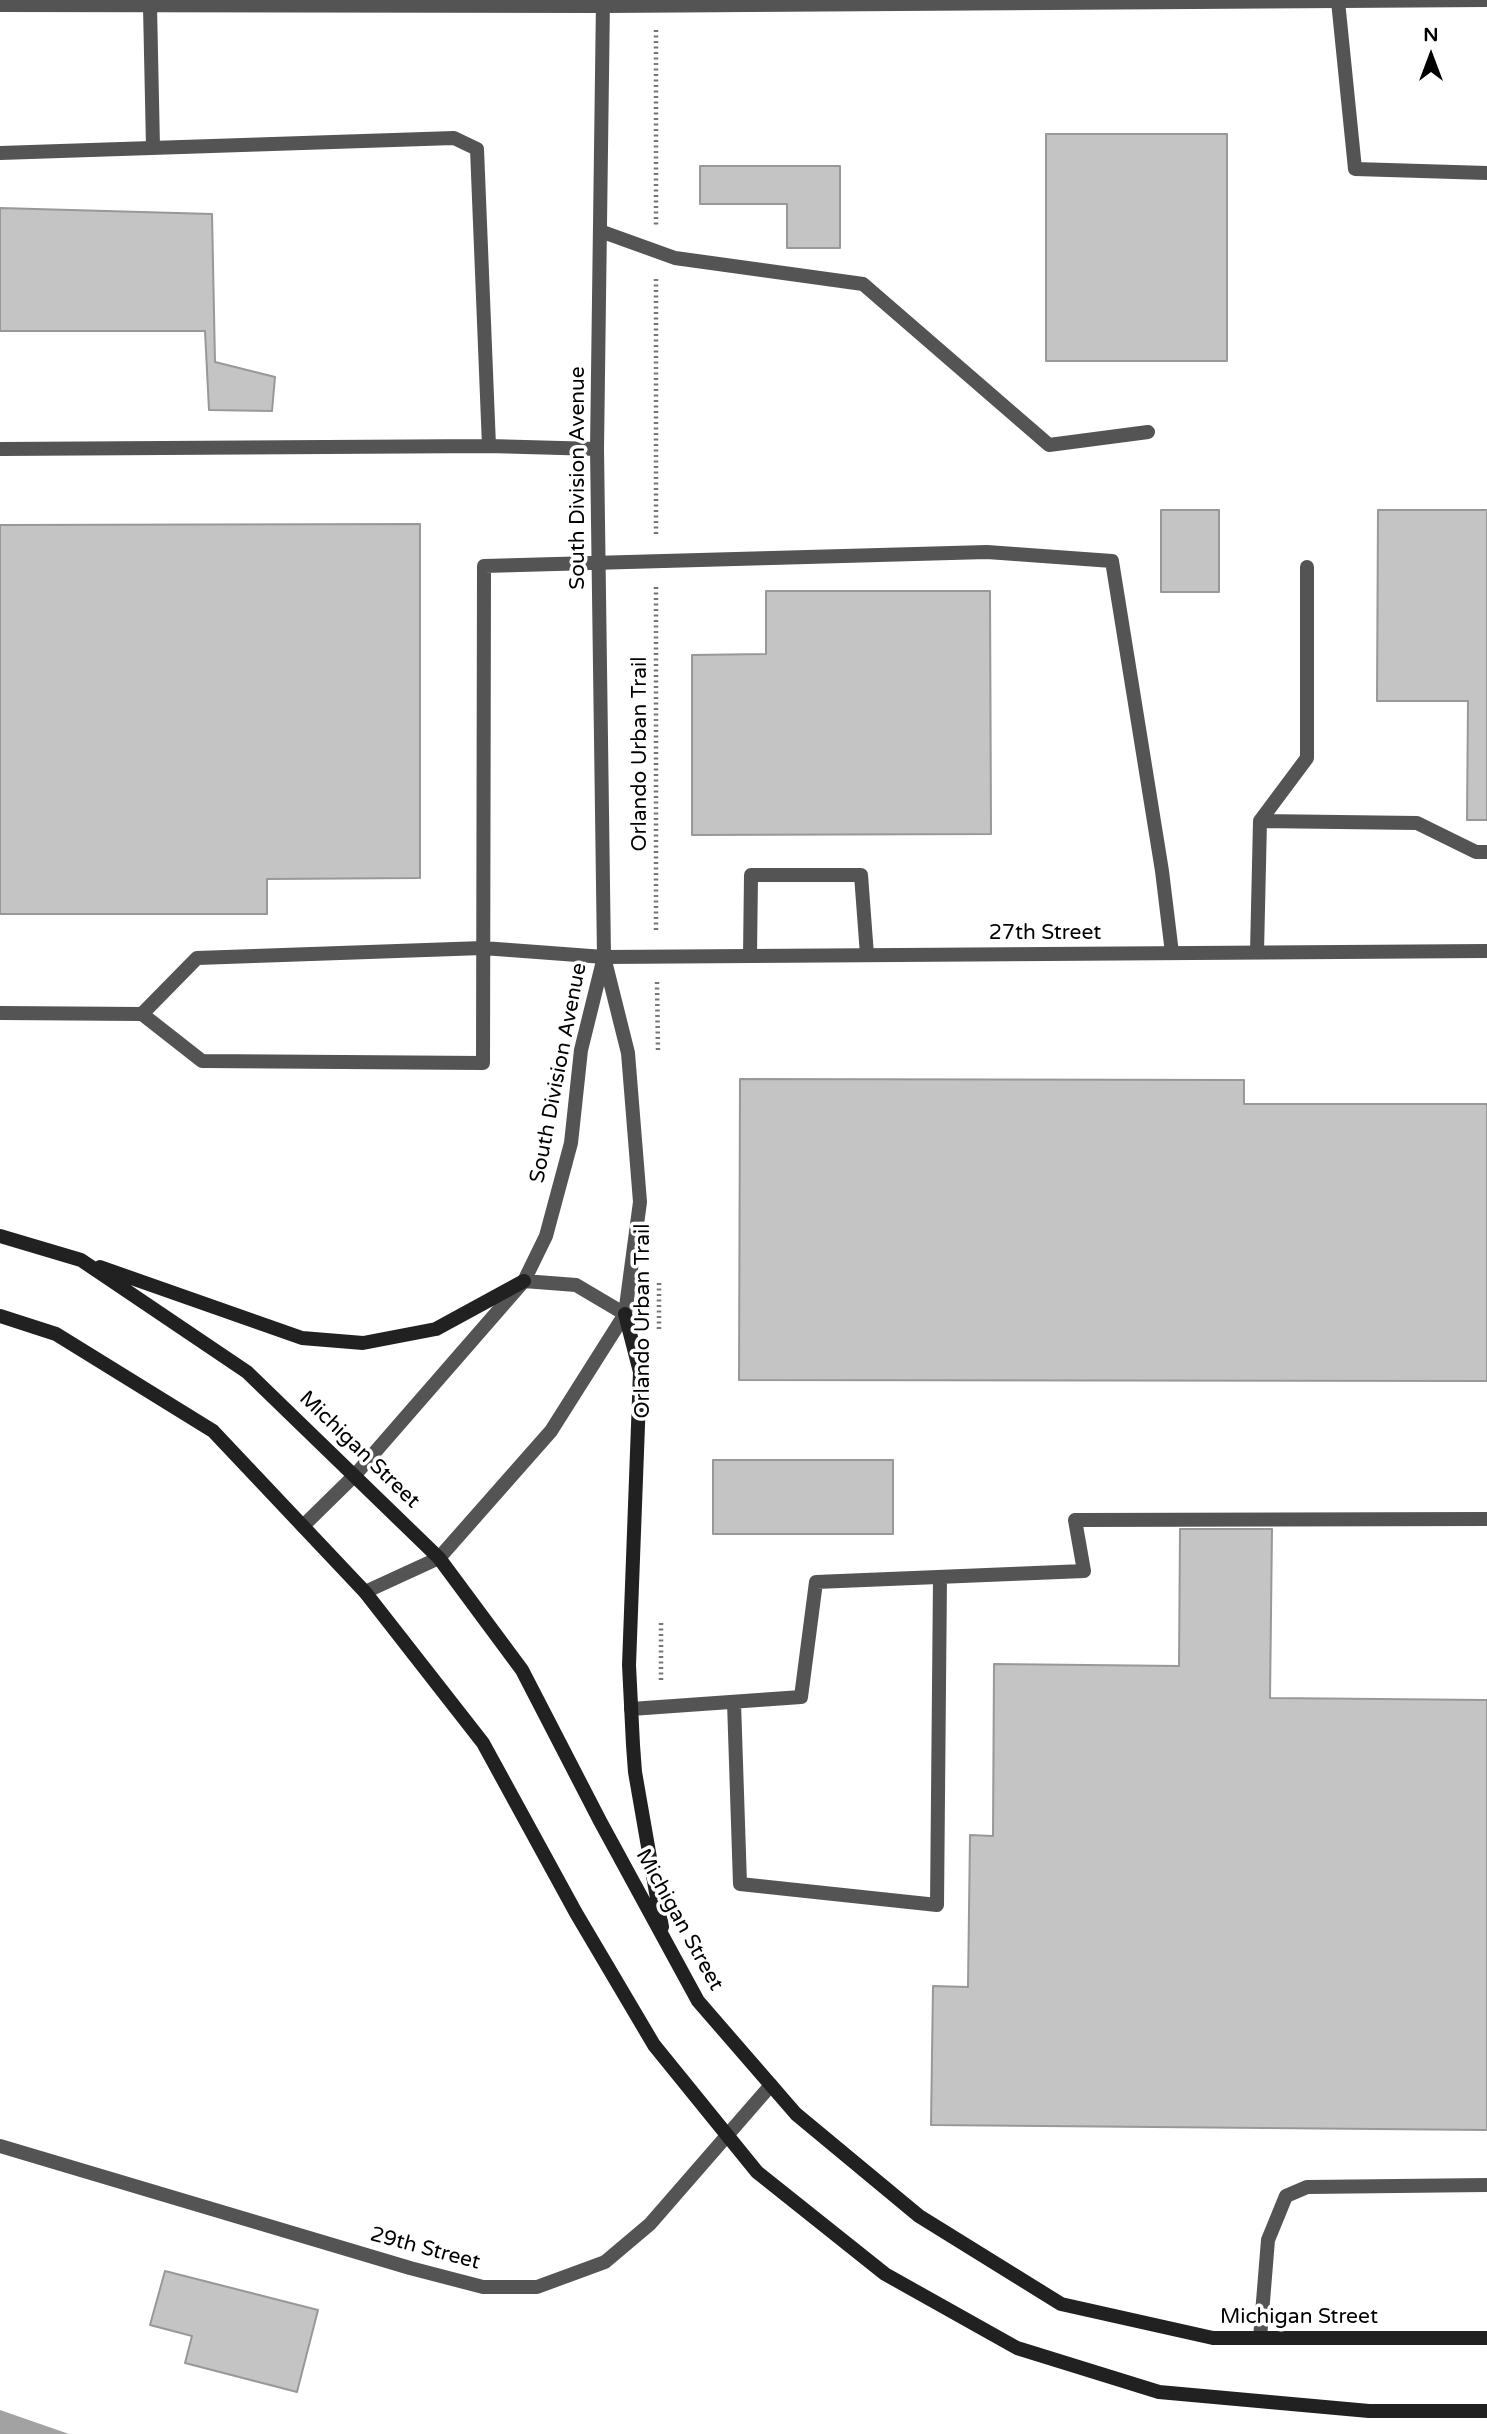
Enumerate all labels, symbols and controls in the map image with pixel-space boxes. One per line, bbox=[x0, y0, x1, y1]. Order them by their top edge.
north arrow bbox=[1396, 21, 1466, 91]
text: N bbox=[1423, 24, 1439, 46]
street label: South Division Avenue bbox=[565, 366, 591, 590]
street label: Orlando Urban Trail bbox=[627, 657, 653, 851]
street label: 27th Street bbox=[989, 920, 1101, 946]
street label: South Division Avenue bbox=[525, 961, 593, 1185]
street label: Orlando Urban Trail bbox=[630, 1224, 656, 1418]
street label: Michigan Street bbox=[293, 1386, 425, 1514]
street label: Michigan Street bbox=[630, 1845, 728, 1995]
street label: 29th Street bbox=[367, 2222, 483, 2276]
street label: Michigan Street bbox=[1220, 2304, 1378, 2330]

